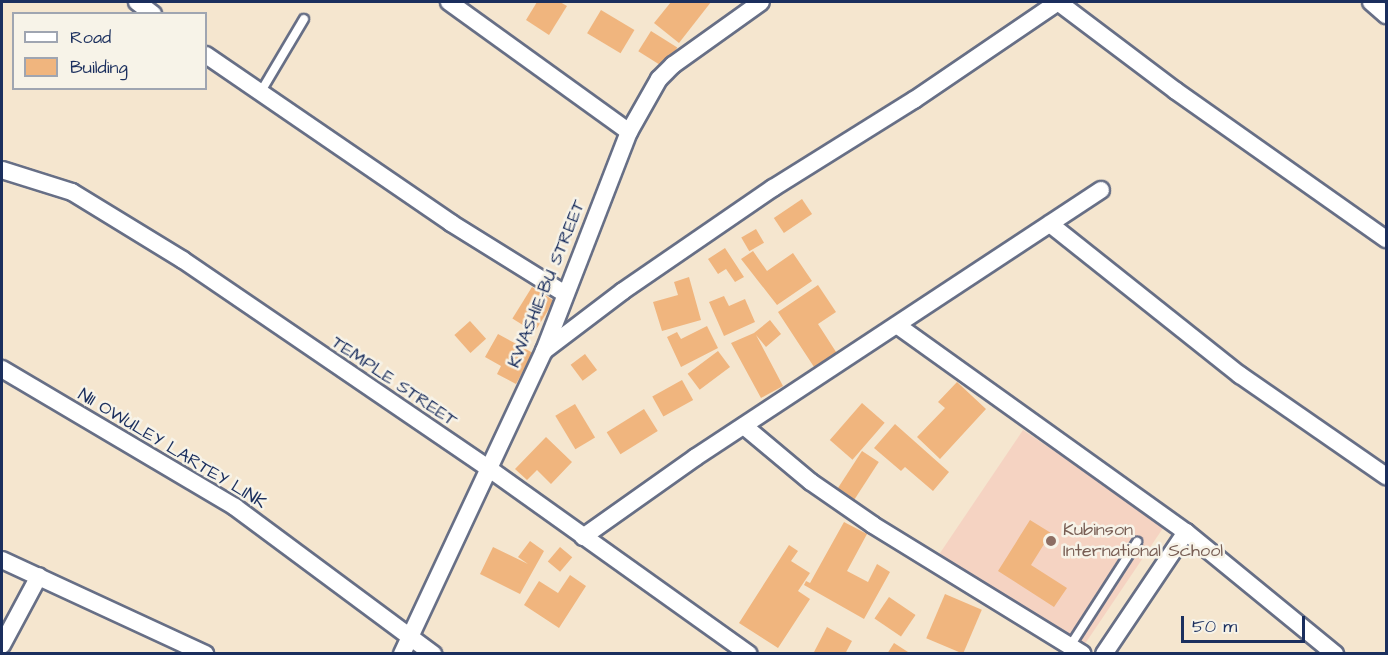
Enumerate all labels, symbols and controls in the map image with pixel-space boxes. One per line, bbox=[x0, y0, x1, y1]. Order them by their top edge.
legend bbox=[12, 12, 207, 90]
text: Road bbox=[70, 25, 111, 50]
text: Building bbox=[70, 55, 128, 80]
street label: KWASHIE-BU STREET bbox=[503, 197, 591, 371]
street label: TEMPLE STREET bbox=[327, 332, 461, 432]
street label: NII OWULEY LARTEY LINK bbox=[74, 384, 270, 514]
place label: Kubinson International School bbox=[1063, 520, 1223, 562]
marker: Kubinson International School bbox=[1044, 534, 1058, 548]
scale bar bbox=[1184, 604, 1308, 642]
text: 50 m bbox=[1192, 614, 1237, 639]

